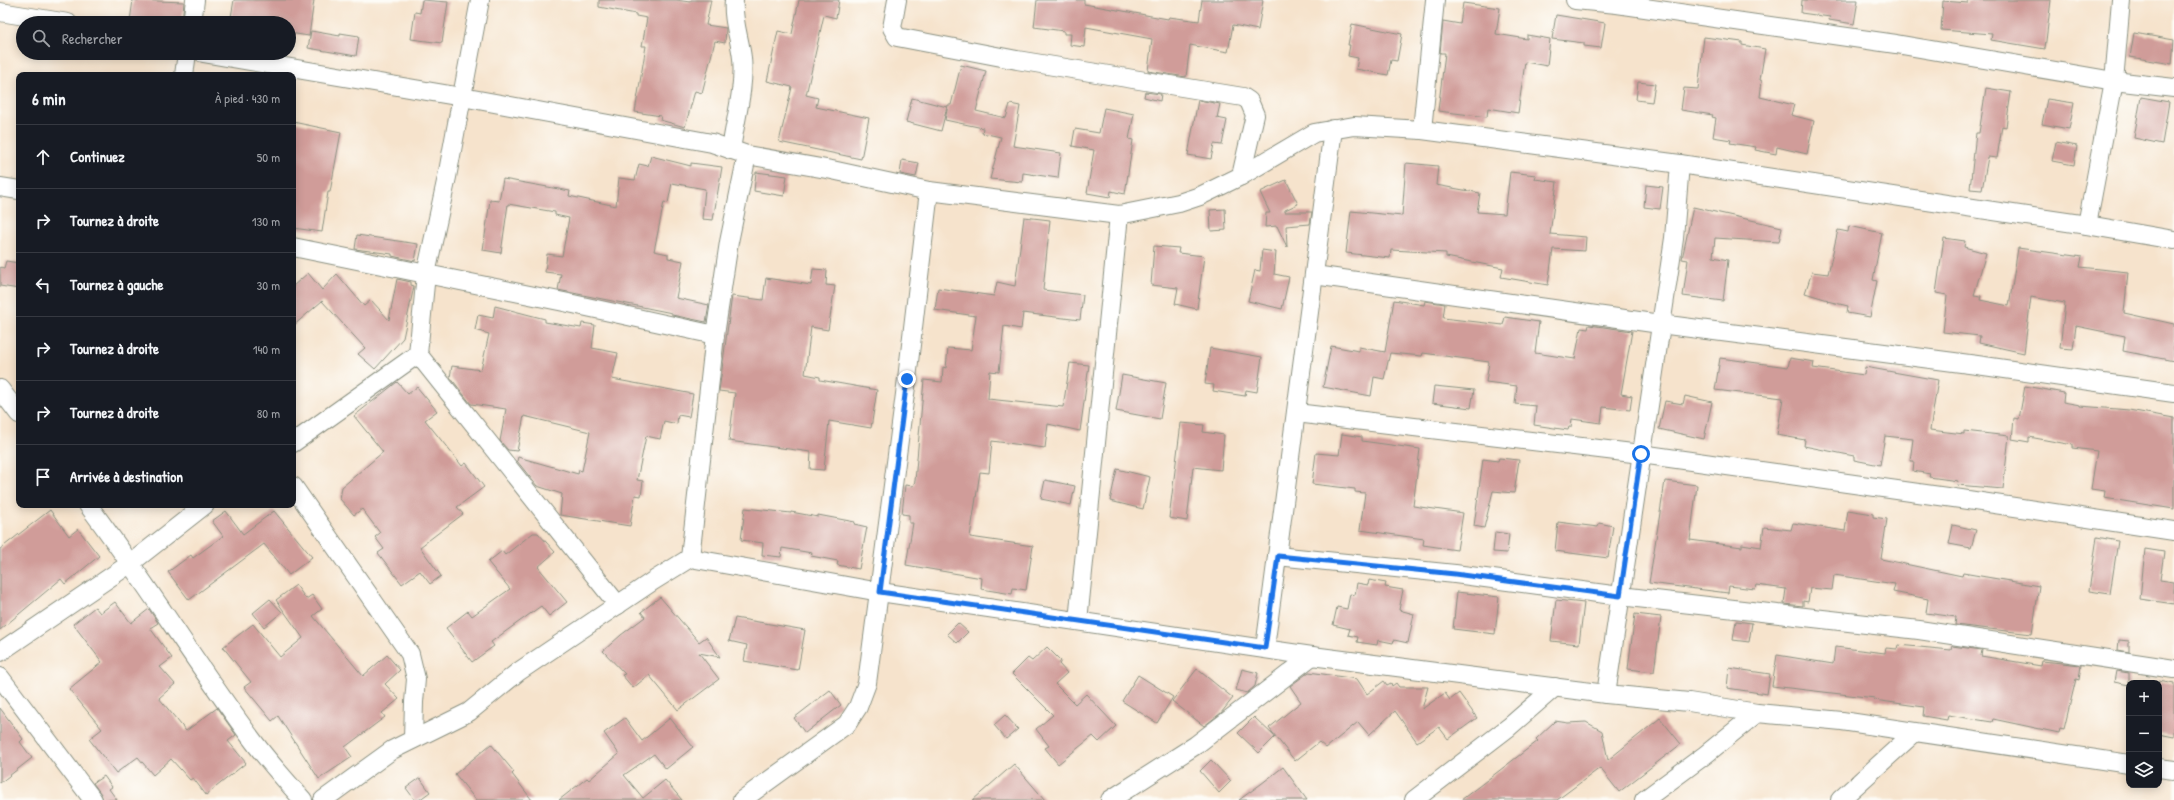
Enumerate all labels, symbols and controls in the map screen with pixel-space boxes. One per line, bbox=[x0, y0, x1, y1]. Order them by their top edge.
search box bbox=[16, 16, 296, 60]
icon: search bbox=[30, 27, 52, 49]
text: Rechercher bbox=[62, 28, 123, 49]
text: 6 min bbox=[32, 87, 66, 110]
text: À pied · 430 m bbox=[215, 89, 280, 107]
icon: ahead bbox=[32, 146, 54, 168]
text: Continuez bbox=[70, 146, 125, 167]
text: 50 m bbox=[257, 148, 280, 166]
icon: right bbox=[32, 210, 54, 232]
text: Tournez à droite bbox=[70, 210, 159, 231]
text: 130 m bbox=[252, 212, 280, 230]
icon: left bbox=[32, 274, 54, 296]
text: Tournez à gauche bbox=[70, 274, 163, 295]
text: 30 m bbox=[257, 276, 280, 294]
icon: right bbox=[32, 338, 54, 360]
text: Tournez à droite bbox=[70, 338, 159, 359]
text: 140 m bbox=[253, 340, 280, 358]
route end bbox=[898, 370, 916, 388]
icon: right bbox=[32, 402, 54, 424]
text: Tournez à droite bbox=[70, 402, 159, 423]
text: 80 m bbox=[257, 404, 280, 422]
route start bbox=[1632, 445, 1650, 463]
icon: arrive bbox=[32, 466, 54, 488]
text: Arrivée à destination bbox=[70, 466, 183, 487]
map controls bbox=[2126, 680, 2162, 788]
button: + bbox=[2126, 680, 2162, 716]
button: − bbox=[2126, 716, 2162, 752]
button: layers bbox=[2126, 752, 2162, 788]

